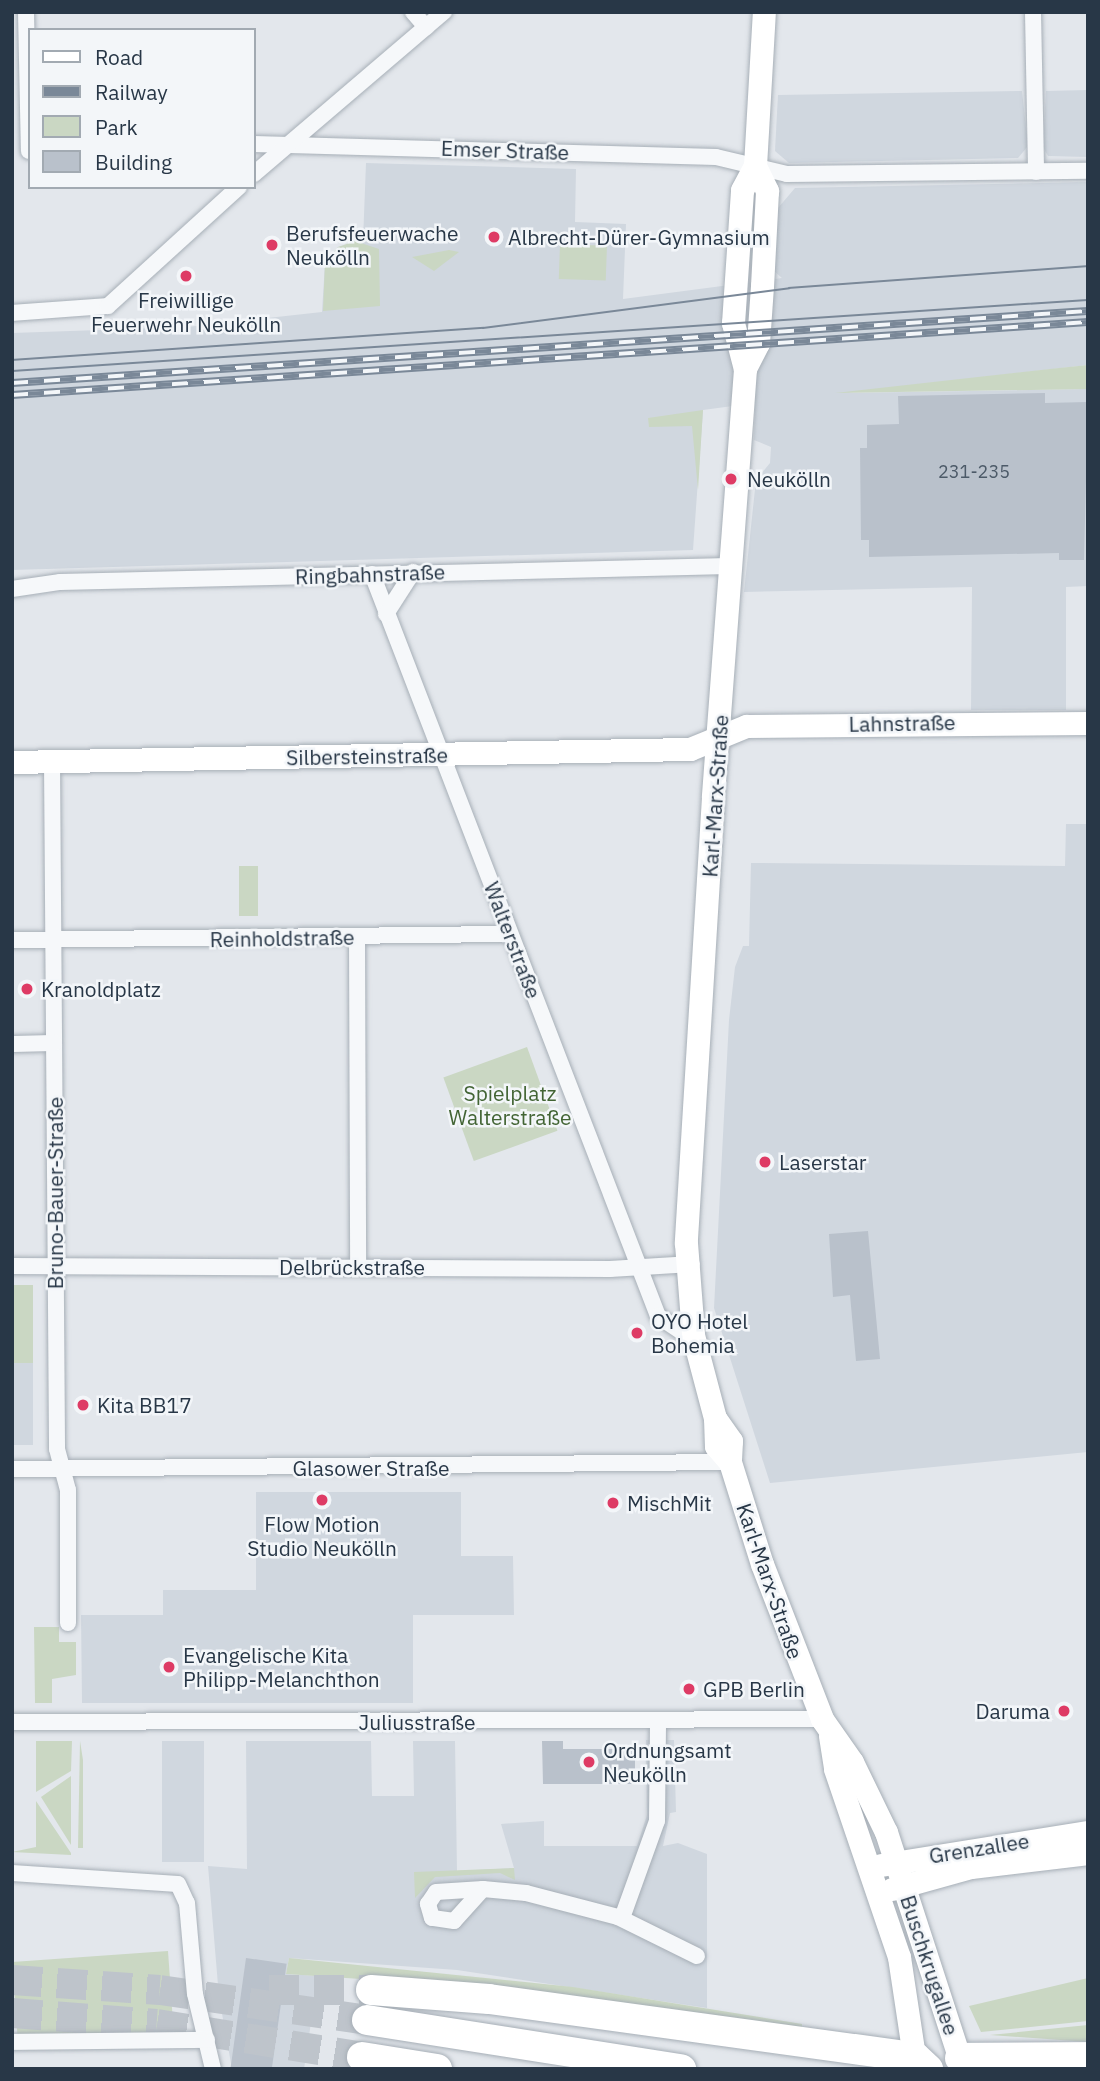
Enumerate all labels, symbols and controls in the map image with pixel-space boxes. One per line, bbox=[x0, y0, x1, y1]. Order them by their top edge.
legend bbox=[28, 28, 256, 189]
text: Road bbox=[95, 43, 143, 71]
text: Railway bbox=[95, 78, 168, 106]
text: Park bbox=[95, 113, 138, 141]
street label: Emser Straße bbox=[440, 135, 570, 165]
text: Building bbox=[95, 148, 172, 176]
place label: Berufsfeuerwache Neukölln bbox=[286, 220, 458, 270]
place label: Albrecht-Dürer-Gymnasium bbox=[508, 224, 770, 250]
marker: Albrecht-Dürer-Gymnasium bbox=[486, 229, 502, 245]
marker: Berufsfeuerwache Neukölln bbox=[264, 237, 280, 253]
marker: Freiwillige Feuerwehr Neukölln bbox=[178, 268, 194, 284]
place label: Freiwillige Feuerwehr Neukölln bbox=[91, 287, 281, 337]
house number: 231-235 bbox=[938, 461, 1010, 483]
place label: Neukölln bbox=[747, 466, 831, 492]
marker: Neukölln bbox=[721, 469, 741, 489]
street label: Ringbahnstraße bbox=[294, 559, 446, 589]
street label: Lahnstraße bbox=[848, 709, 956, 737]
street label: Karl-Marx-Straße bbox=[697, 714, 733, 878]
street label: Silbersteinstraße bbox=[286, 742, 448, 770]
street label: Walterstraße bbox=[479, 878, 547, 1002]
street label: Reinholdstraße bbox=[209, 924, 355, 952]
place label: Kranoldplatz bbox=[41, 976, 161, 1002]
marker: Kranoldplatz bbox=[19, 981, 35, 997]
park label: Spielplatz Walterstraße bbox=[448, 1080, 572, 1130]
street label: Bruno-Bauer-Straße bbox=[42, 1097, 68, 1289]
place label: Laserstar bbox=[779, 1149, 867, 1175]
marker: Laserstar bbox=[757, 1154, 773, 1170]
street label: Delbrückstraße bbox=[279, 1254, 425, 1280]
place label: OYO Hotel Bohemia bbox=[651, 1308, 748, 1358]
marker: OYO Hotel Bohemia bbox=[629, 1325, 645, 1341]
place label: Kita BB17 bbox=[97, 1392, 192, 1418]
marker: Kita BB17 bbox=[75, 1397, 91, 1413]
street label: Glasower Straße bbox=[293, 1455, 449, 1481]
place label: MischMit bbox=[627, 1490, 712, 1516]
marker: Flow Motion Studio Neukölln bbox=[314, 1492, 330, 1508]
marker: MischMit bbox=[605, 1495, 621, 1511]
street label: Karl-Marx-Straße bbox=[732, 1500, 808, 1662]
place label: Flow Motion Studio Neukölln bbox=[247, 1511, 397, 1561]
place label: Evangelische Kita Philipp-Melanchthon bbox=[183, 1642, 380, 1692]
marker: Evangelische Kita Philipp-Melanchthon bbox=[161, 1659, 177, 1675]
place label: GPB Berlin bbox=[703, 1676, 805, 1702]
marker: GPB Berlin bbox=[681, 1681, 697, 1697]
place label: Daruma bbox=[976, 1698, 1050, 1724]
marker: Daruma bbox=[1056, 1703, 1072, 1719]
street label: Juliusstraße bbox=[359, 1709, 475, 1735]
place label: Ordnungsamt Neukölln bbox=[603, 1737, 732, 1787]
marker: Ordnungsamt Neukölln bbox=[581, 1754, 597, 1770]
street label: Grenzallee bbox=[927, 1828, 1031, 1868]
street label: Buschkrugallee bbox=[896, 1892, 964, 2038]

